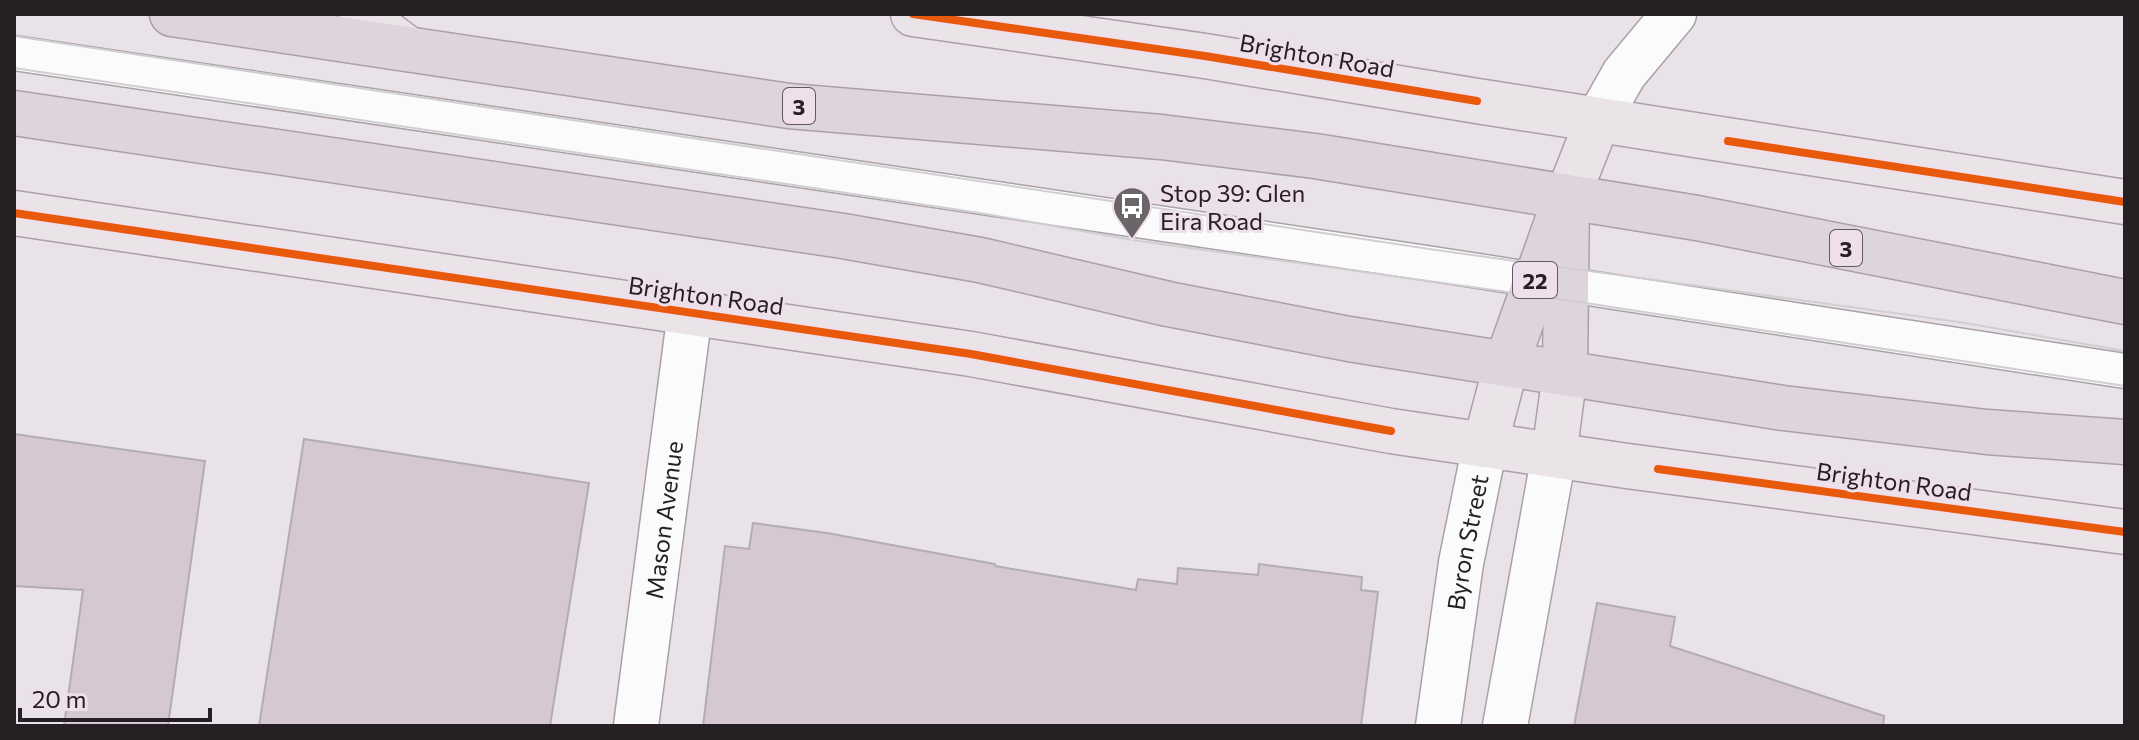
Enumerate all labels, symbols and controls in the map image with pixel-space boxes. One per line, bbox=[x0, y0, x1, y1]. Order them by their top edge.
street label: Brighton Road bbox=[1237, 27, 1397, 83]
road number: 3 bbox=[783, 88, 815, 124]
place label: Stop 39: Glen Eira Road bbox=[1160, 178, 1305, 235]
bus stop icon: Stop 39: Glen Eira Road bbox=[1111, 185, 1153, 240]
road number: 3 bbox=[1830, 230, 1862, 266]
road number: 22 bbox=[1513, 262, 1557, 298]
street label: Brighton Road bbox=[627, 270, 785, 320]
street label: Mason Avenue bbox=[638, 439, 688, 600]
street label: Brighton Road bbox=[1815, 456, 1973, 506]
street label: Byron Street bbox=[1440, 472, 1493, 612]
scale bar bbox=[20, 672, 210, 722]
text: 20 m bbox=[32, 684, 86, 713]

